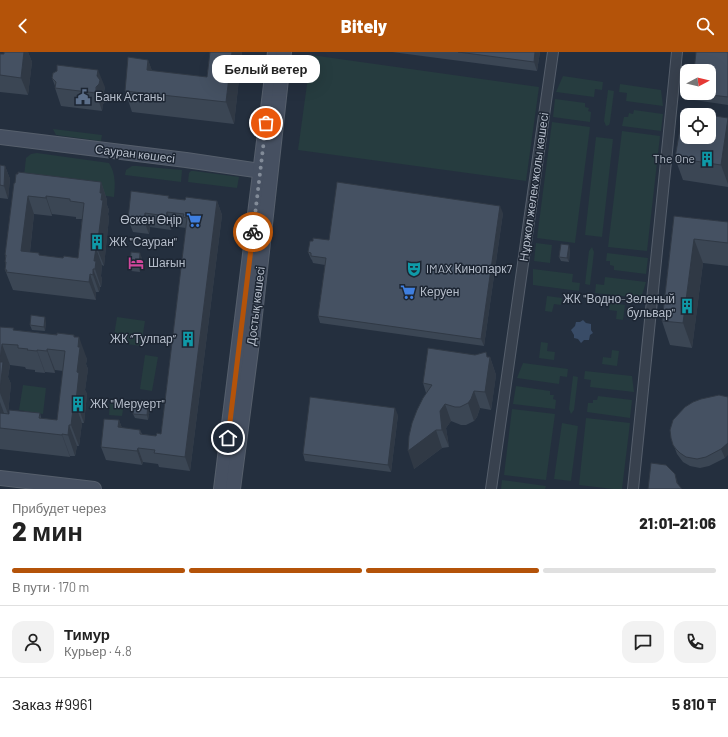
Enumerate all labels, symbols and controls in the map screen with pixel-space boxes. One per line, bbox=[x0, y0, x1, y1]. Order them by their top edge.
icon: back bbox=[12, 15, 34, 37]
text: Bitely bbox=[341, 15, 387, 37]
icon: search bbox=[694, 15, 716, 37]
callout: Белый ветер bbox=[212, 55, 320, 83]
text: Белый ветер bbox=[225, 61, 307, 77]
north arrow bbox=[680, 64, 716, 100]
map controls bbox=[680, 64, 716, 144]
public building icon: Банк Астаны bbox=[74, 88, 92, 106]
place label: Банк Астаны bbox=[95, 89, 165, 103]
pin bbox=[249, 106, 283, 140]
button: locate bbox=[680, 108, 716, 144]
icon: bag bbox=[255, 112, 277, 134]
street label: Нұржол желек жолы көшесі bbox=[516, 112, 551, 262]
street label: Сауран көшесі bbox=[94, 141, 176, 166]
building icon: The One bbox=[698, 150, 716, 168]
place label: The One bbox=[653, 151, 695, 165]
supermarket icon: Өскен Өңір bbox=[185, 211, 203, 229]
place label: Өскен Өңір bbox=[120, 212, 182, 227]
courier bbox=[233, 212, 273, 252]
icon: bike bbox=[242, 221, 264, 243]
building icon: ЖК "Сауран" bbox=[88, 233, 106, 251]
place label: ЖК "Сауран" bbox=[109, 234, 177, 249]
hotel icon: Шағын bbox=[127, 254, 145, 272]
place label: Шағын bbox=[148, 255, 185, 269]
theatre icon: IMAX Кинопарк7 bbox=[405, 260, 423, 278]
place label: IMAX Кинопарк7 bbox=[426, 261, 513, 276]
street label: Достық көшесі bbox=[243, 266, 268, 346]
supermarket icon: Керуен bbox=[399, 283, 417, 301]
place label: Керуен bbox=[420, 284, 459, 299]
place label: ЖК "Водно-Зеленый бульвар" bbox=[563, 291, 675, 320]
building icon: ЖК "Водно-Зеленый бульвар" bbox=[678, 297, 696, 315]
building icon: ЖК “Тулпар” bbox=[179, 330, 197, 348]
place label: ЖК “Тулпар” bbox=[110, 331, 177, 346]
building icon: ЖК "Меруерт" bbox=[69, 395, 87, 413]
place label: ЖК "Меруерт" bbox=[90, 396, 165, 411]
pin bbox=[211, 421, 245, 455]
icon: home bbox=[217, 427, 239, 449]
text: Прибудет через bbox=[12, 500, 106, 516]
text: 21:01–21:06 bbox=[639, 514, 716, 532]
text: 2 мин bbox=[12, 515, 83, 546]
text: В пути · 170 m bbox=[12, 579, 89, 595]
button: person bbox=[12, 621, 54, 663]
button: chat bbox=[622, 621, 664, 663]
button: phone bbox=[674, 621, 716, 663]
text: Тимур bbox=[64, 625, 110, 643]
text: Курьер · 4.8 bbox=[64, 643, 132, 659]
text: Заказ #9961 bbox=[12, 695, 93, 713]
text: 5 810 ₸ bbox=[672, 695, 716, 713]

